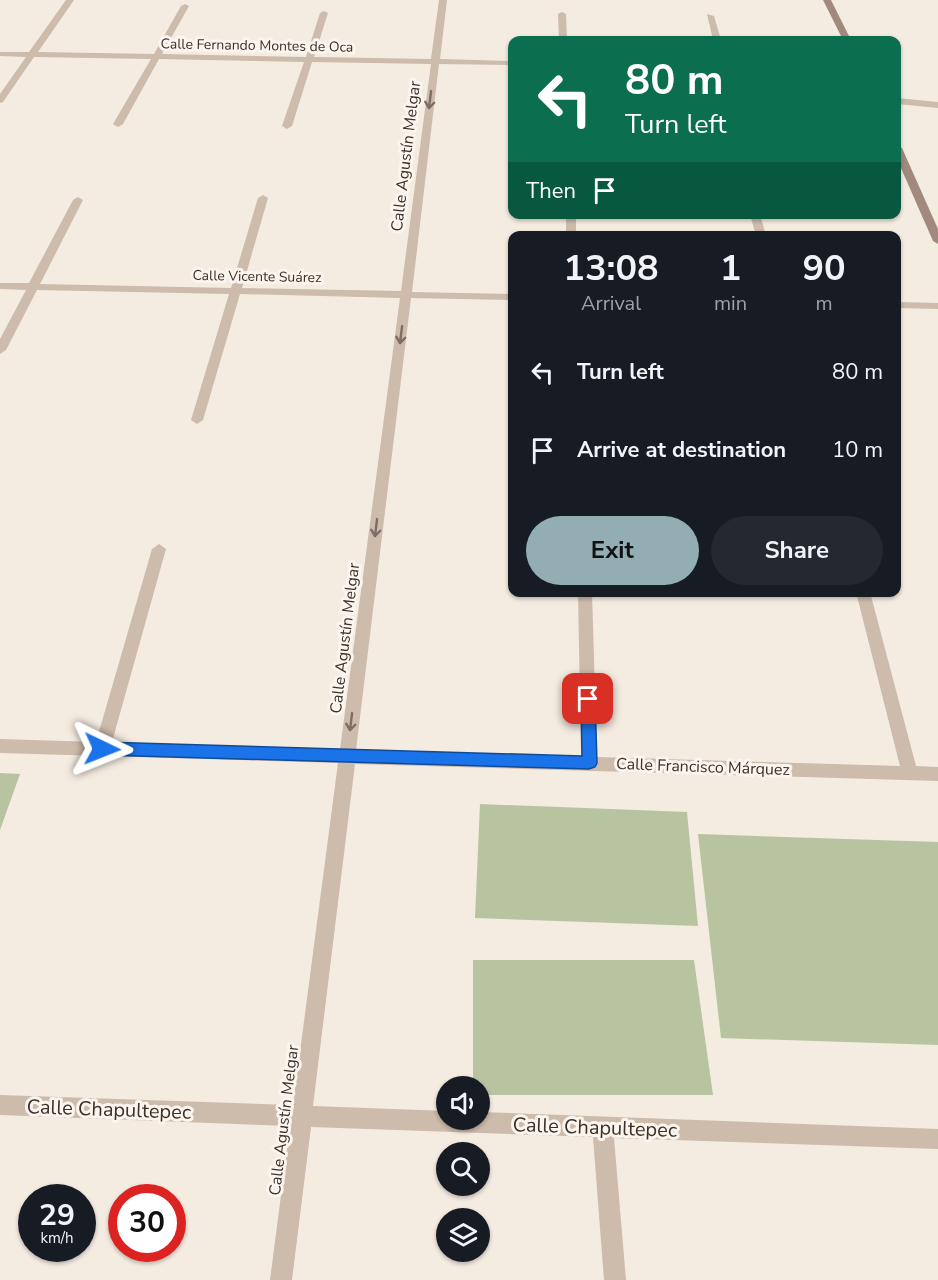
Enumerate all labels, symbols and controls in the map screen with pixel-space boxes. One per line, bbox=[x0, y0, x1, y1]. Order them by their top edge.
street label: Calle Fernando Montes de Oca bbox=[160, 34, 354, 57]
text: 80 m bbox=[625, 52, 724, 109]
icon: left bbox=[526, 60, 604, 138]
street label: Calle Agustín Melgar bbox=[386, 79, 426, 233]
one-way arrow bbox=[425, 89, 436, 109]
text: Turn left bbox=[625, 106, 726, 143]
icon: arrive bbox=[588, 174, 621, 207]
text: Then bbox=[526, 176, 576, 206]
text: 13:08 bbox=[563, 244, 659, 293]
text: 1 bbox=[720, 244, 741, 293]
text: 90 bbox=[802, 244, 846, 293]
street label: Calle Vicente Suárez bbox=[192, 266, 322, 287]
text: Arrival bbox=[581, 290, 641, 317]
text: min bbox=[714, 290, 747, 317]
text: m bbox=[815, 290, 833, 317]
one-way arrow bbox=[395, 324, 406, 344]
icon: left bbox=[526, 356, 559, 389]
text: Turn left bbox=[577, 357, 664, 387]
text: 80 m bbox=[832, 357, 883, 387]
icon: arrive bbox=[526, 434, 559, 467]
text: Arrive at destination bbox=[577, 435, 786, 465]
text: 10 m bbox=[832, 435, 883, 465]
button: Exit bbox=[526, 516, 699, 585]
button: Share bbox=[711, 516, 883, 585]
one-way arrow bbox=[370, 518, 381, 538]
street label: Calle Agustín Melgar bbox=[325, 561, 365, 715]
pin bbox=[562, 673, 613, 724]
icon: arrive bbox=[571, 682, 604, 715]
one-way arrow bbox=[345, 711, 356, 731]
position arrow bbox=[70, 717, 134, 781]
street label: Calle Francisco Márquez bbox=[616, 753, 790, 781]
street label: Calle Agustín Melgar bbox=[264, 1043, 304, 1197]
map controls bbox=[436, 1076, 490, 1262]
button: sound bbox=[436, 1076, 490, 1130]
street label: Calle Chapultepec bbox=[26, 1093, 192, 1126]
street label: Calle Chapultepec bbox=[512, 1111, 678, 1144]
button: search bbox=[436, 1142, 490, 1196]
speed limit sign: 30 bbox=[108, 1184, 186, 1262]
text: 29 bbox=[39, 1195, 75, 1236]
button: layers bbox=[436, 1208, 490, 1262]
text: km/h bbox=[40, 1228, 74, 1248]

